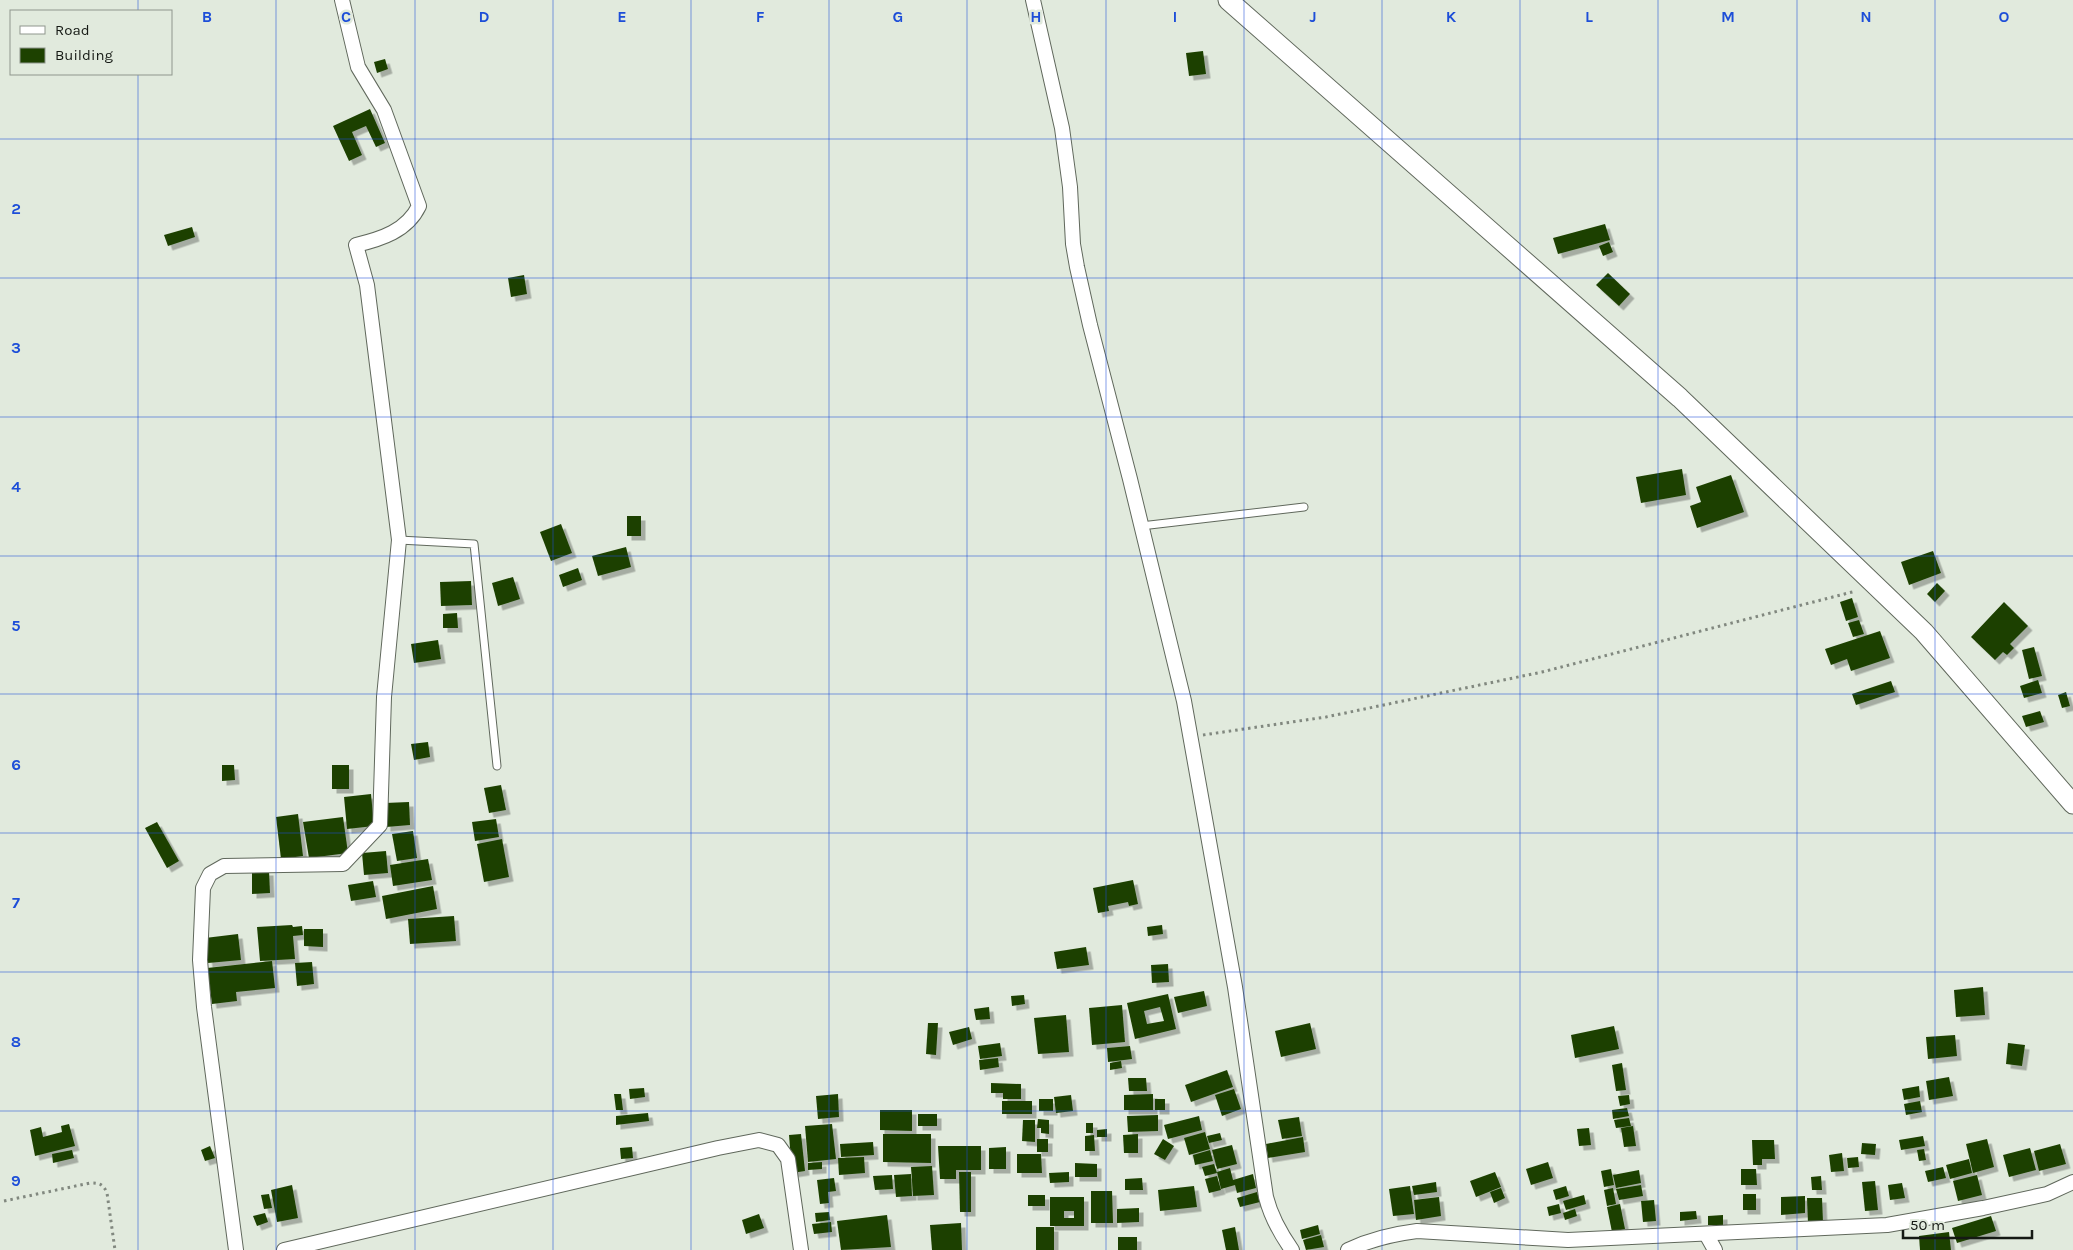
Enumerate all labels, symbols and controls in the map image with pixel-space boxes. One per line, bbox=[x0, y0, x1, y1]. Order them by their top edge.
text: B bbox=[202, 7, 212, 26]
text: C bbox=[341, 7, 351, 26]
text: D bbox=[479, 7, 490, 26]
text: E bbox=[617, 7, 627, 26]
text: F bbox=[756, 7, 765, 26]
text: G bbox=[893, 7, 903, 26]
text: H bbox=[1030, 7, 1042, 26]
text: I bbox=[1173, 7, 1177, 26]
text: J bbox=[1309, 7, 1317, 26]
text: K bbox=[1446, 7, 1457, 26]
text: L bbox=[1585, 7, 1593, 26]
text: M bbox=[1721, 7, 1735, 26]
text: N bbox=[1860, 7, 1872, 26]
text: O bbox=[1999, 7, 2010, 26]
legend bbox=[10, 10, 172, 75]
text: Road bbox=[55, 21, 90, 39]
text: Building bbox=[55, 46, 113, 64]
text: 2 bbox=[11, 199, 21, 218]
text: 3 bbox=[11, 338, 21, 357]
text: 4 bbox=[11, 477, 21, 496]
text: 5 bbox=[11, 616, 21, 635]
text: 6 bbox=[11, 755, 21, 774]
text: 7 bbox=[12, 893, 20, 912]
text: 8 bbox=[11, 1032, 21, 1051]
text: 9 bbox=[11, 1171, 21, 1190]
scale bar bbox=[1903, 1208, 2032, 1240]
text: 50 m bbox=[1910, 1216, 1945, 1234]

